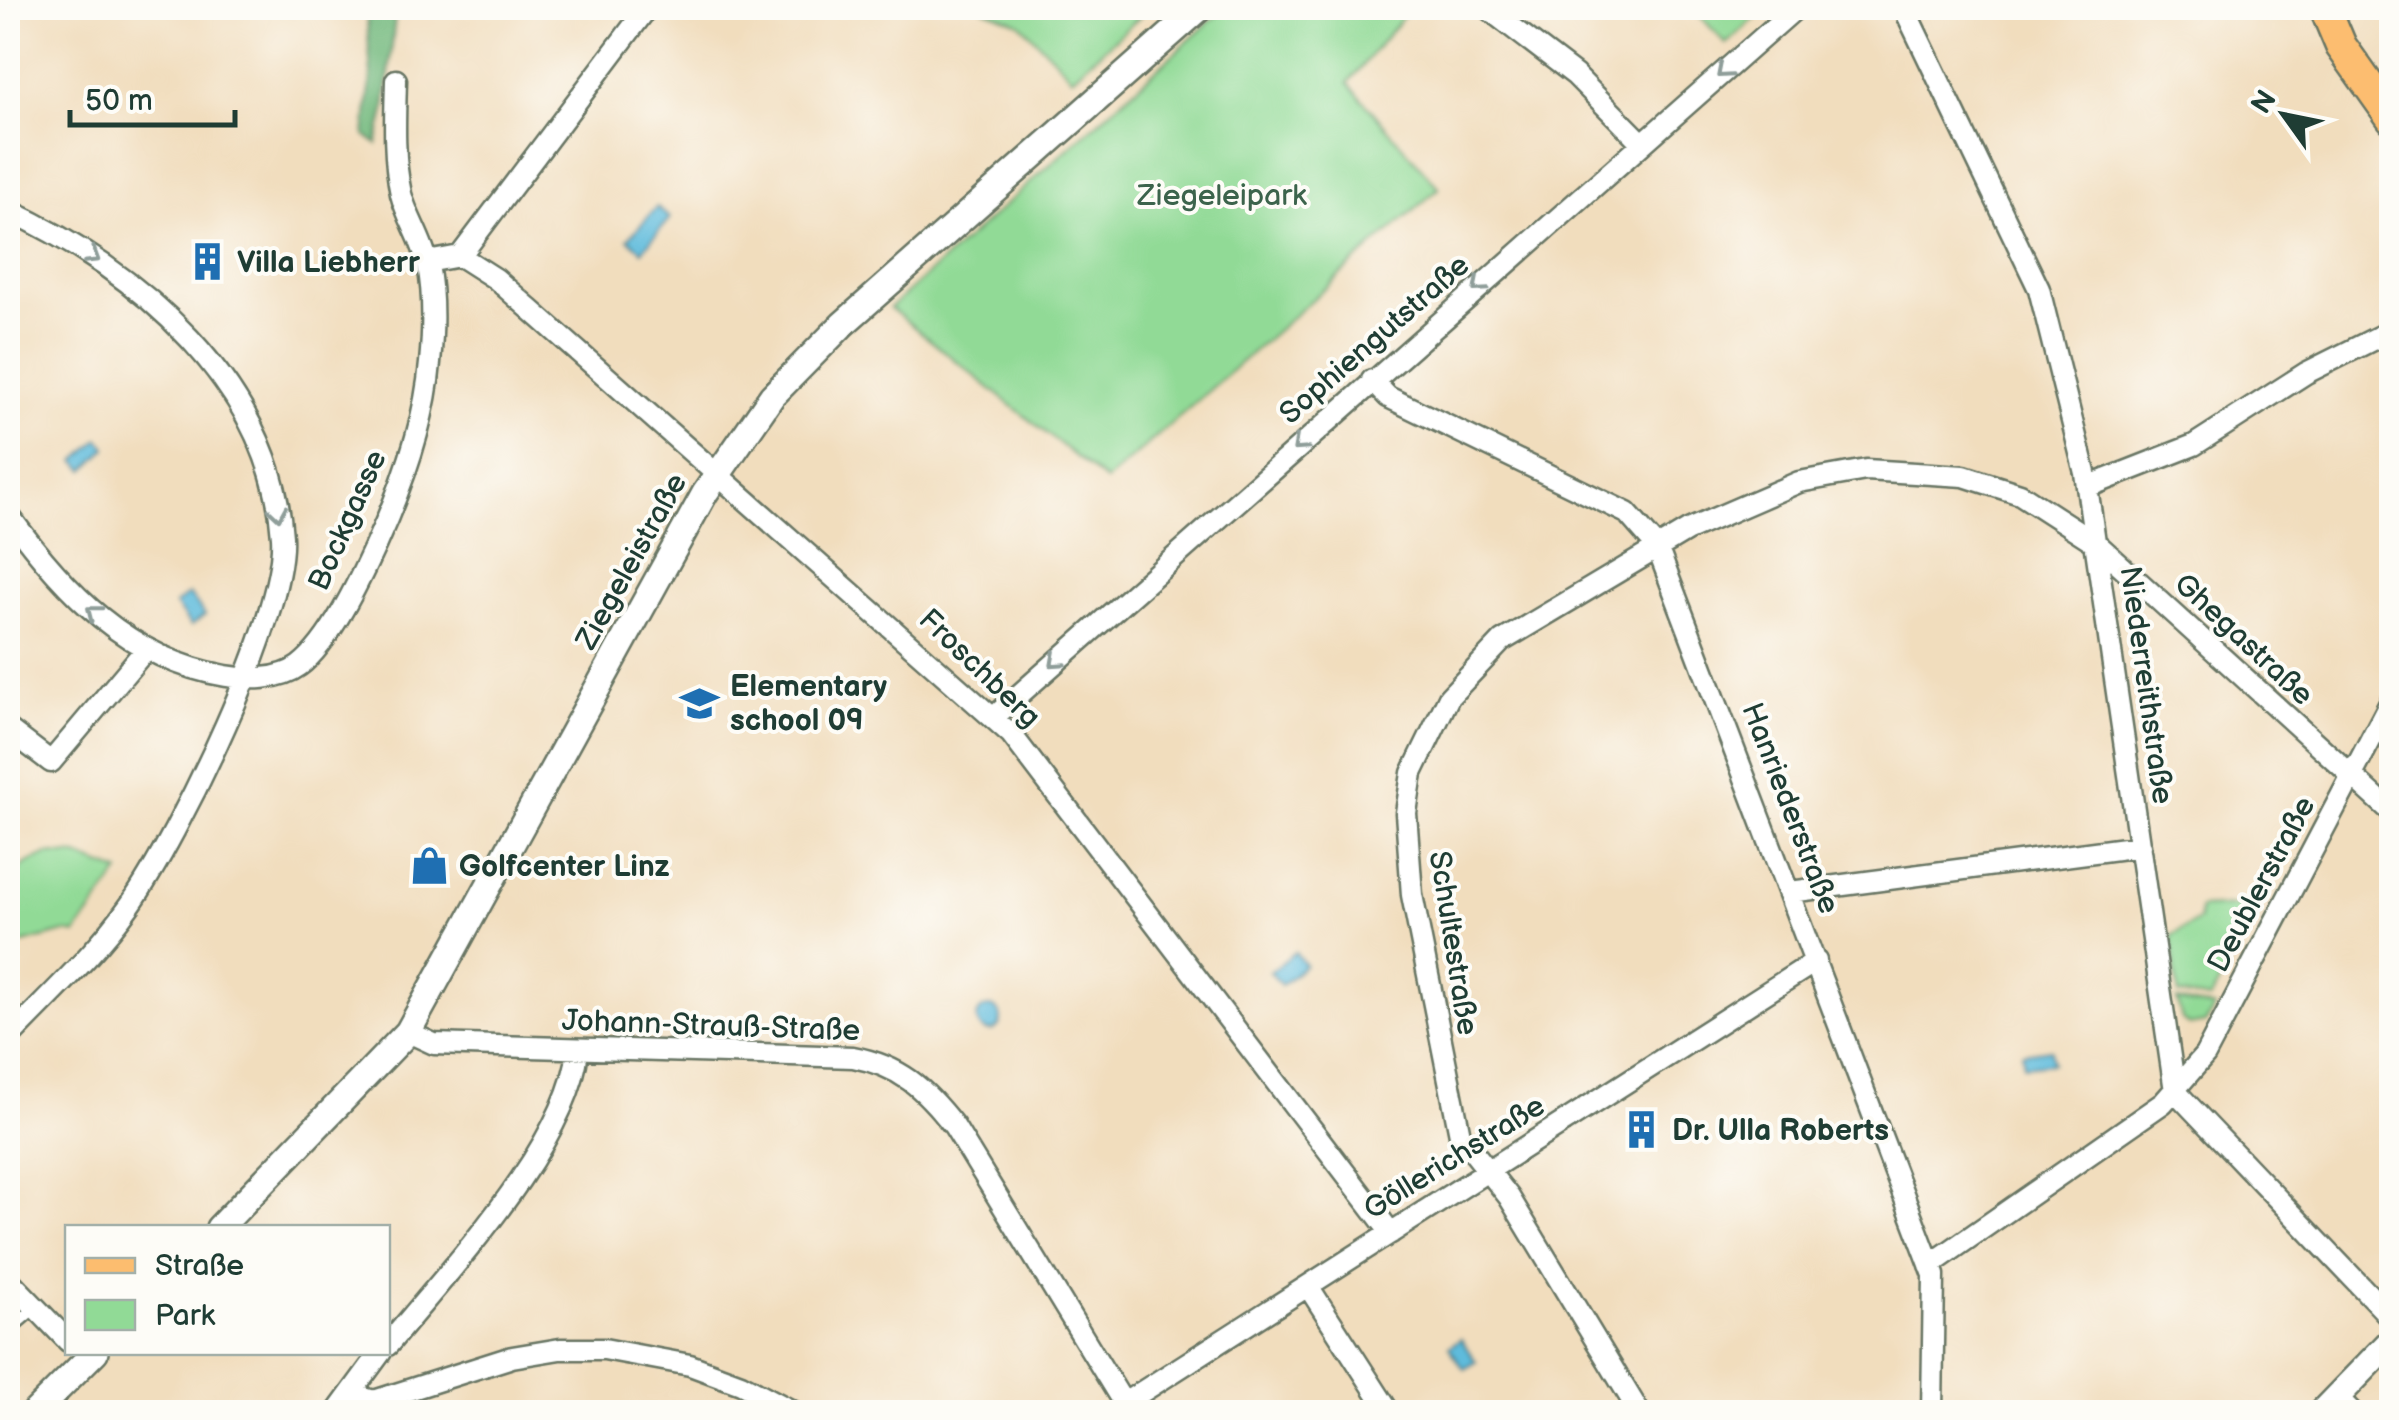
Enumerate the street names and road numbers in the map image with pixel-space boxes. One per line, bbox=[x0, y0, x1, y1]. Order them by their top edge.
street label: Sophiengutstraße bbox=[1272, 248, 1477, 432]
street label: Bockgasse bbox=[301, 445, 395, 596]
street label: Ziegeleistraße bbox=[568, 467, 695, 657]
street label: Niederreithstraße bbox=[2111, 564, 2181, 806]
street label: Ghegastraße bbox=[2166, 566, 2320, 713]
street label: Froschberg bbox=[911, 602, 1048, 736]
street label: Hanriederstraße bbox=[1733, 698, 1847, 919]
street label: Deublerstraße bbox=[2201, 790, 2323, 978]
street label: Schultestraße bbox=[1421, 849, 1485, 1038]
street label: Johann-Strauß-Straße bbox=[561, 1003, 861, 1049]
street label: Göllerichstraße bbox=[1357, 1088, 1552, 1228]

